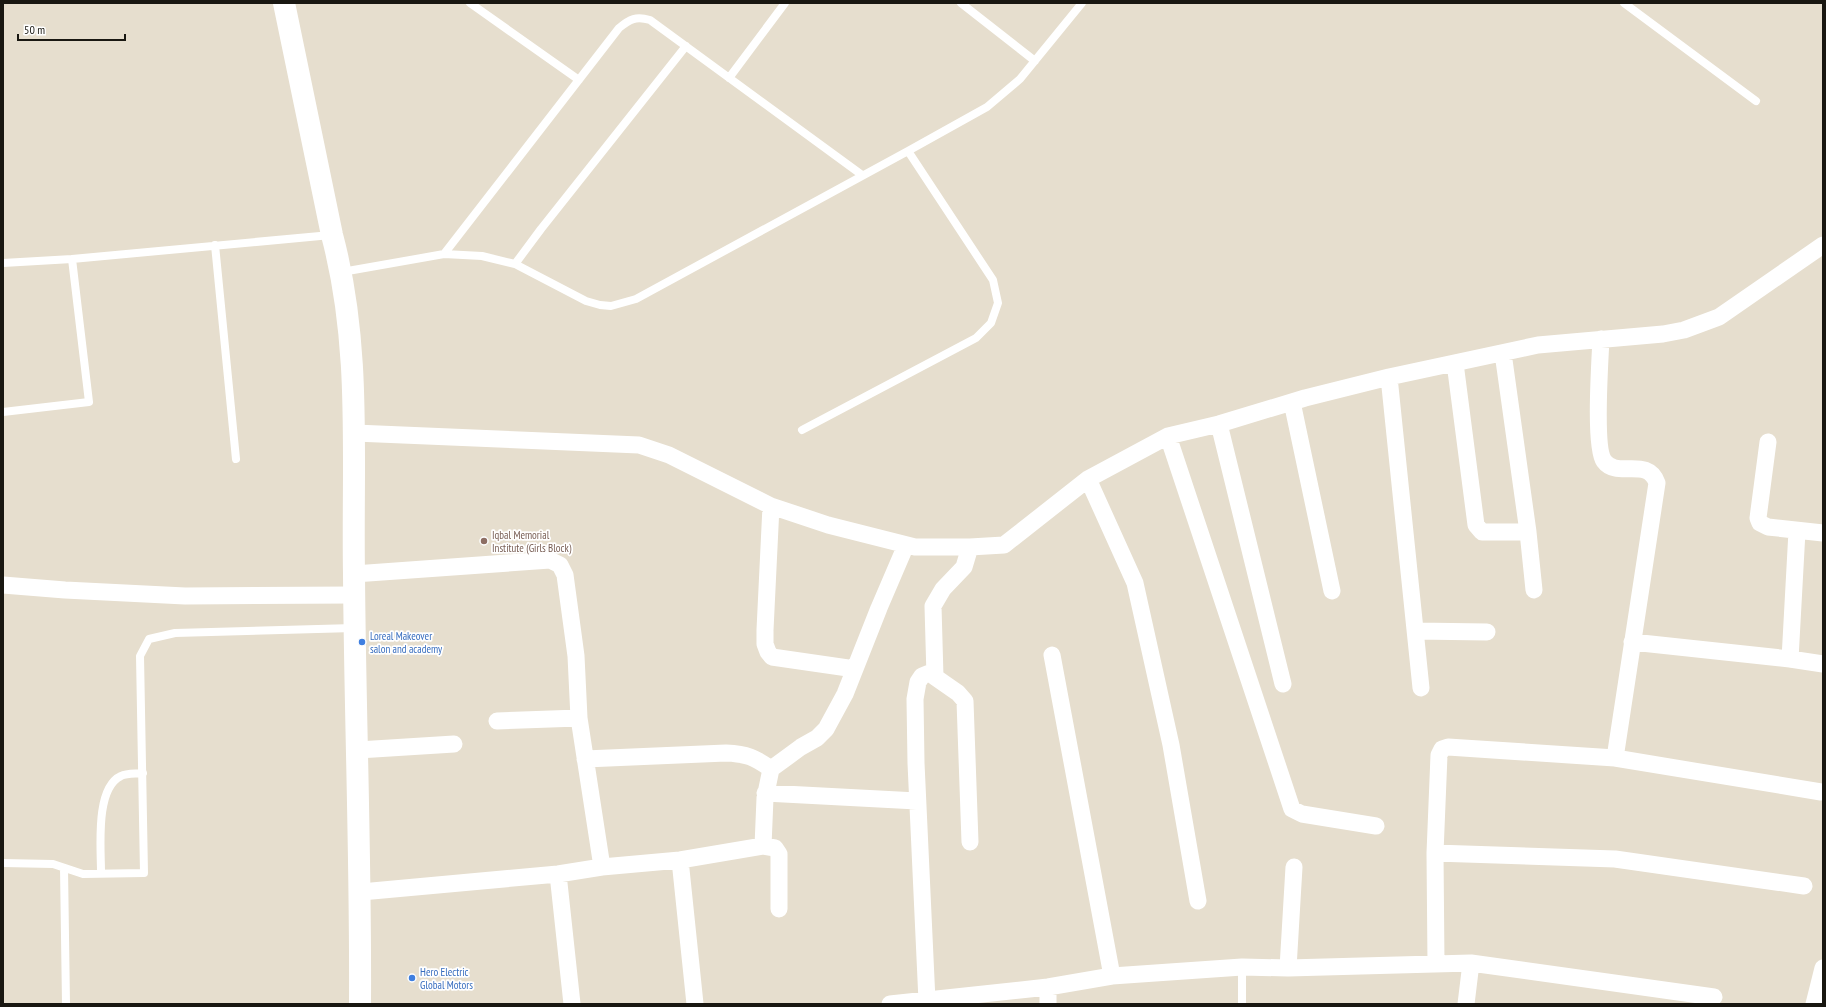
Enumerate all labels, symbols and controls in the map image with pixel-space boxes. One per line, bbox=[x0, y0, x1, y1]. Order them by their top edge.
scale bar bbox=[18, 16, 125, 42]
text: 50 m bbox=[24, 22, 45, 37]
place label: Iqbal Memorial Institute (Girls Block) bbox=[492, 528, 572, 555]
marker: Iqbal Memorial Institute (Girls Block) bbox=[479, 536, 489, 546]
place label: Loreal Makeover salon and academy bbox=[370, 629, 443, 656]
marker: Loreal Makeover salon and academy bbox=[357, 637, 367, 647]
place label: Hero Electric Global Motors bbox=[420, 965, 473, 992]
marker: Hero Electric Global Motors bbox=[407, 973, 417, 983]

